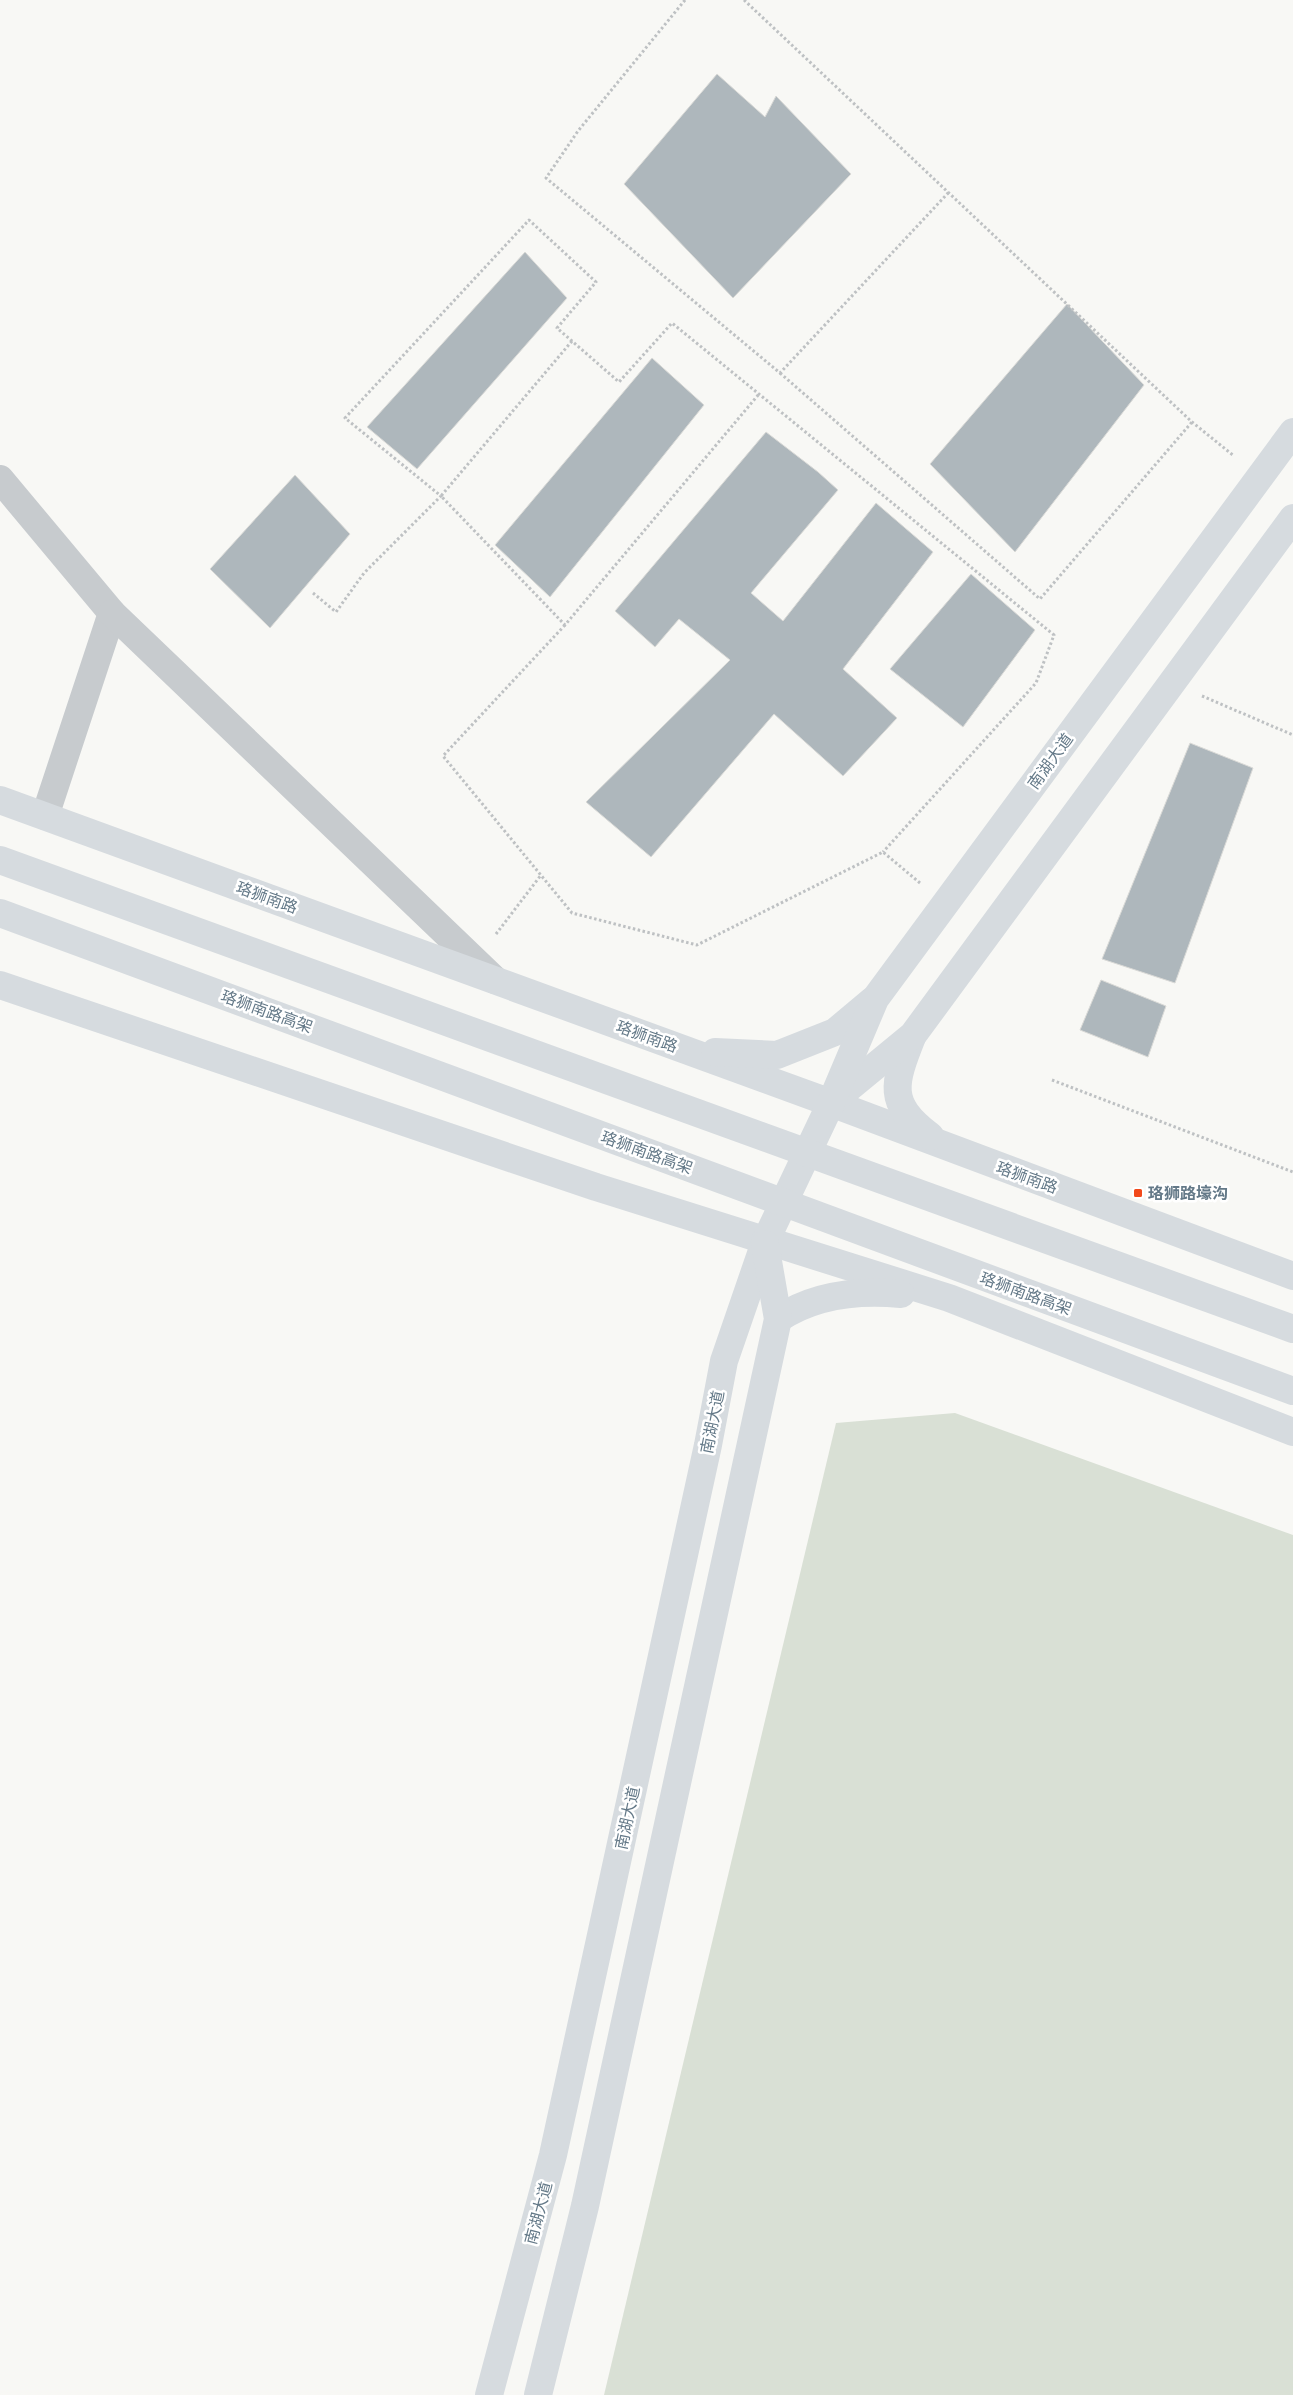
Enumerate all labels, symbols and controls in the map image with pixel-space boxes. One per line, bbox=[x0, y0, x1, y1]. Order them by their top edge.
street label: 南湖大道 bbox=[1022, 729, 1078, 793]
street label: 珞狮南路 bbox=[233, 876, 301, 918]
street label: 珞狮南路高架 bbox=[218, 984, 316, 1038]
street label: 珞狮南路 bbox=[613, 1015, 681, 1057]
street label: 珞狮南路高架 bbox=[598, 1125, 696, 1179]
street label: 珞狮南路 bbox=[993, 1156, 1061, 1198]
place label: 珞狮路壕沟 bbox=[1148, 1182, 1228, 1204]
marker: 珞狮路壕沟 bbox=[1132, 1187, 1144, 1199]
street label: 珞狮南路高架 bbox=[977, 1266, 1075, 1320]
street label: 南湖大道 bbox=[695, 1388, 729, 1456]
street label: 南湖大道 bbox=[610, 1784, 644, 1852]
street label: 南湖大道 bbox=[519, 2179, 557, 2247]

